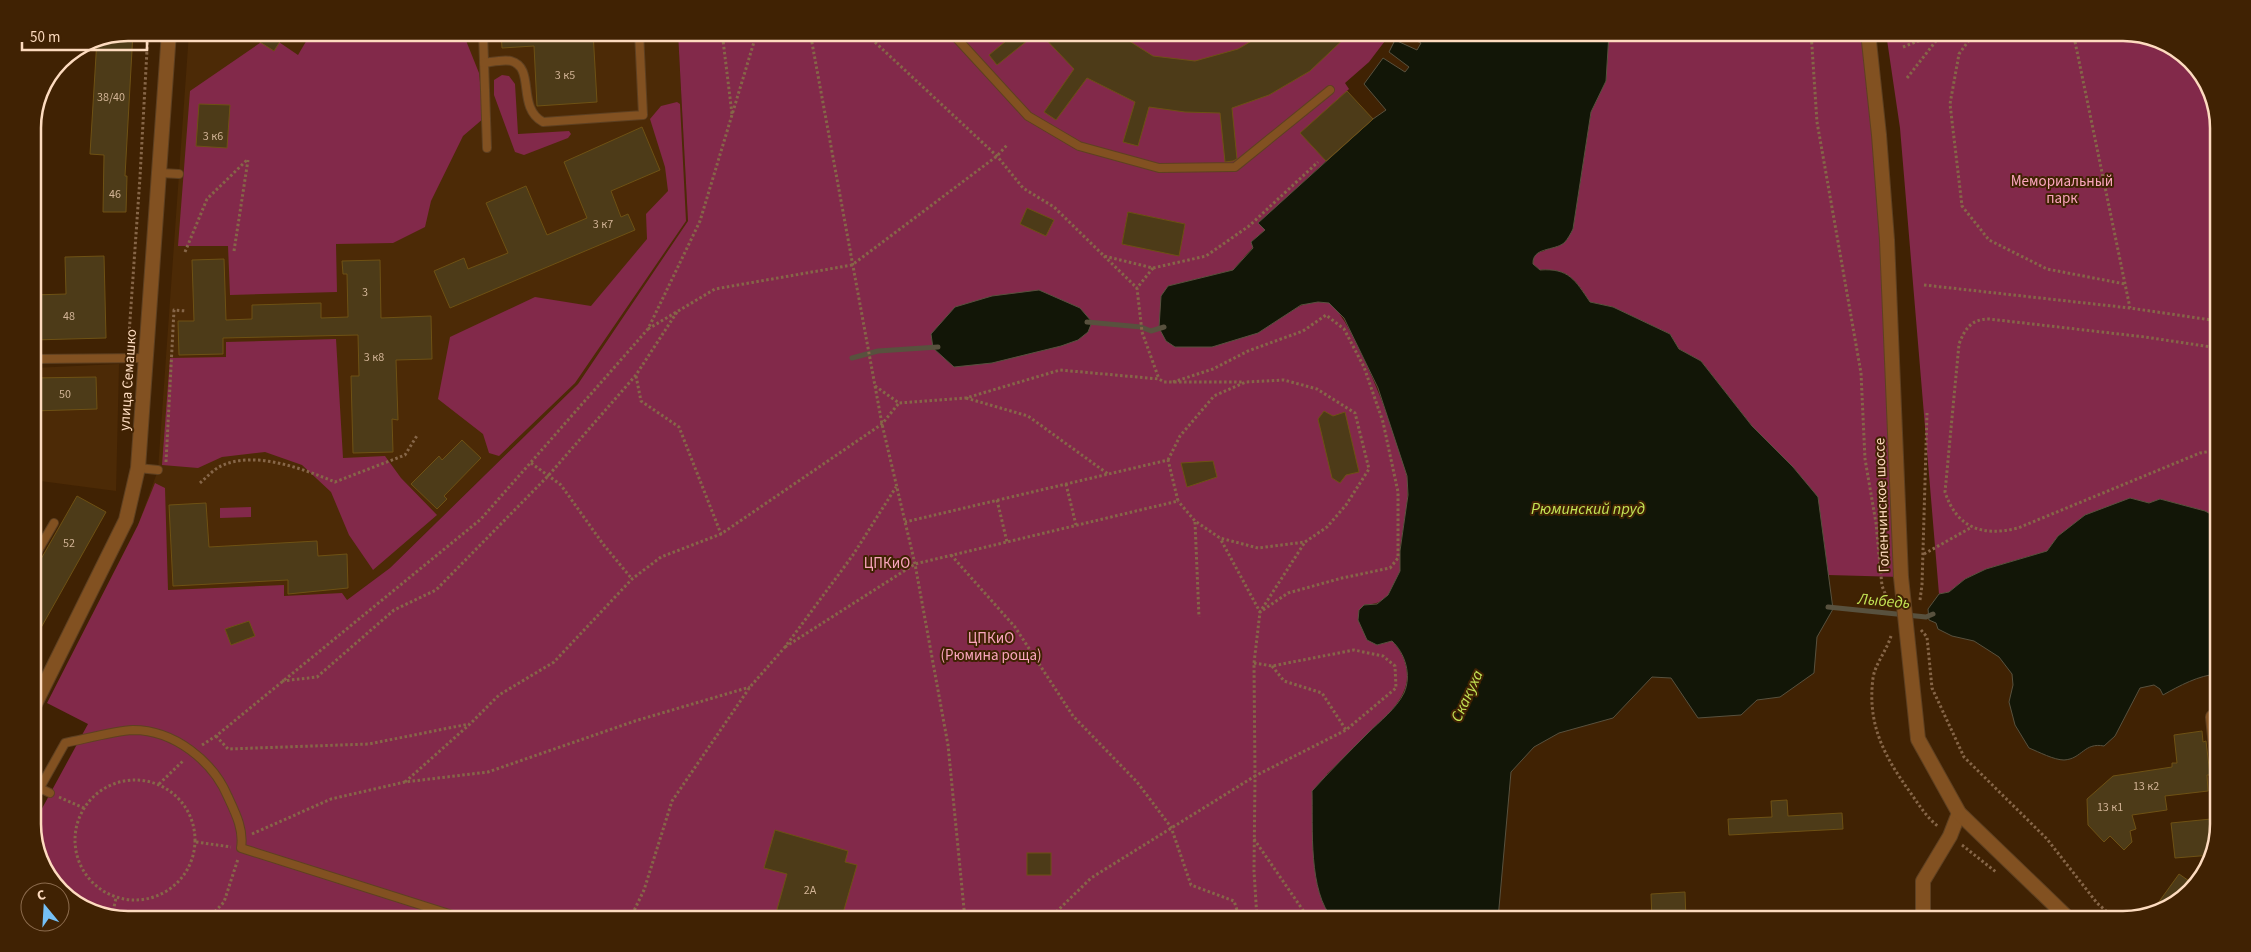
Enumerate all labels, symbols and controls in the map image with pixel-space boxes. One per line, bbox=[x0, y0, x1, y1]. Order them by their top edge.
scale bar bbox=[22, 20, 148, 52]
text: 50 m bbox=[30, 27, 60, 48]
house number: 3 к5 bbox=[555, 67, 575, 84]
house number: 38/40 bbox=[97, 89, 125, 106]
house number: 3 к6 bbox=[203, 128, 223, 145]
park label: Мемориальный парк bbox=[2011, 171, 2113, 209]
house number: 46 bbox=[109, 186, 121, 203]
house number: 3 к7 bbox=[593, 216, 613, 233]
house number: 3 bbox=[362, 284, 368, 301]
house number: 48 bbox=[63, 308, 75, 325]
street label: улица Семашко bbox=[114, 328, 142, 432]
house number: 3 к8 bbox=[364, 349, 384, 366]
house number: 50 bbox=[59, 386, 71, 403]
street label: Голенчинское шоссе bbox=[1869, 437, 1895, 573]
water label: Рюминский пруд bbox=[1531, 498, 1645, 520]
house number: 52 bbox=[63, 535, 75, 552]
park label: ЦПКиО bbox=[864, 553, 910, 574]
water label: Лыбедь bbox=[1856, 588, 1911, 614]
park label: ЦПКиО (Рюмина роща) bbox=[940, 628, 1042, 666]
water label: Скакуха bbox=[1445, 666, 1489, 725]
house number: 13 к2 bbox=[2133, 778, 2159, 795]
house number: 13 к1 bbox=[2097, 799, 2123, 816]
north arrow bbox=[20, 882, 70, 932]
house number: 2А bbox=[804, 882, 817, 899]
text: С bbox=[34, 885, 48, 906]

